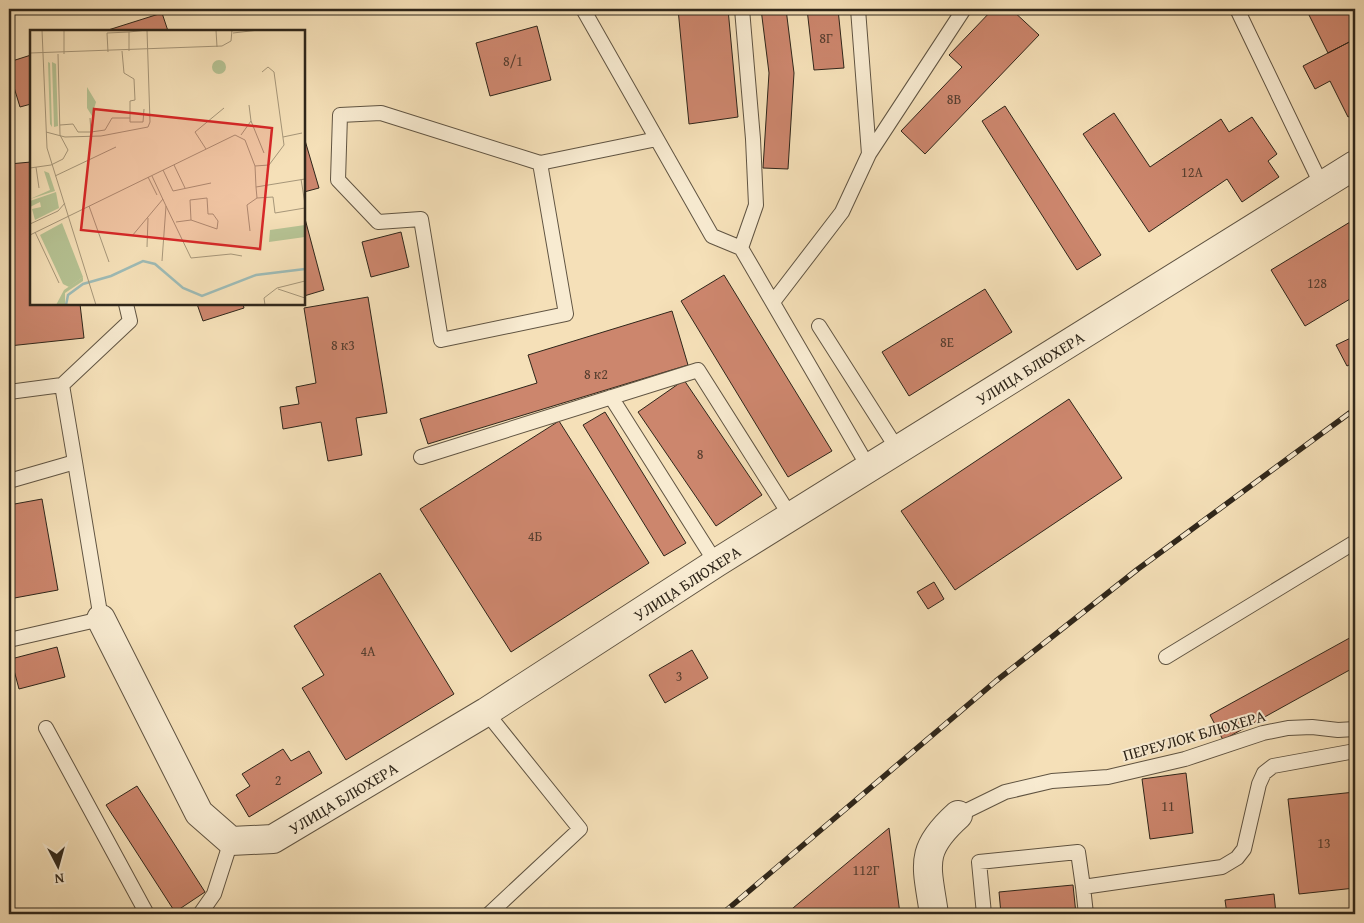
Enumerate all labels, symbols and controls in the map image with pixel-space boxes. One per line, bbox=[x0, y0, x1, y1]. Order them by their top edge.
house number: 8Г bbox=[819, 28, 833, 48]
inset map bbox=[30, 30, 305, 305]
house number: 8/1 bbox=[503, 51, 523, 71]
house number: 8В bbox=[947, 89, 961, 109]
house number: 12А bbox=[1181, 162, 1203, 182]
house number: 128 bbox=[1307, 273, 1327, 293]
street label: УЛИЦА БЛЮХЕРА bbox=[971, 325, 1089, 411]
house number: 8Е bbox=[940, 332, 954, 352]
house number: 8 к3 bbox=[331, 335, 355, 355]
house number: 8 к2 bbox=[584, 364, 608, 384]
house number: 8 bbox=[697, 444, 704, 464]
house number: 4Б bbox=[528, 526, 542, 546]
street label: УЛИЦА БЛЮХЕРА bbox=[629, 539, 746, 627]
house number: 4А bbox=[360, 641, 376, 661]
house number: 3 bbox=[676, 666, 682, 686]
street label: ПЕРЕУЛОК БЛЮХЕРА bbox=[1120, 703, 1268, 767]
street label: УЛИЦА БЛЮХЕРА bbox=[284, 756, 402, 840]
house number: 2 bbox=[275, 770, 281, 790]
house number: 11 bbox=[1161, 796, 1175, 816]
house number: 13 bbox=[1317, 833, 1331, 853]
north arrow bbox=[32, 840, 82, 890]
house number: 112Г bbox=[852, 860, 880, 880]
text: N bbox=[53, 868, 65, 889]

